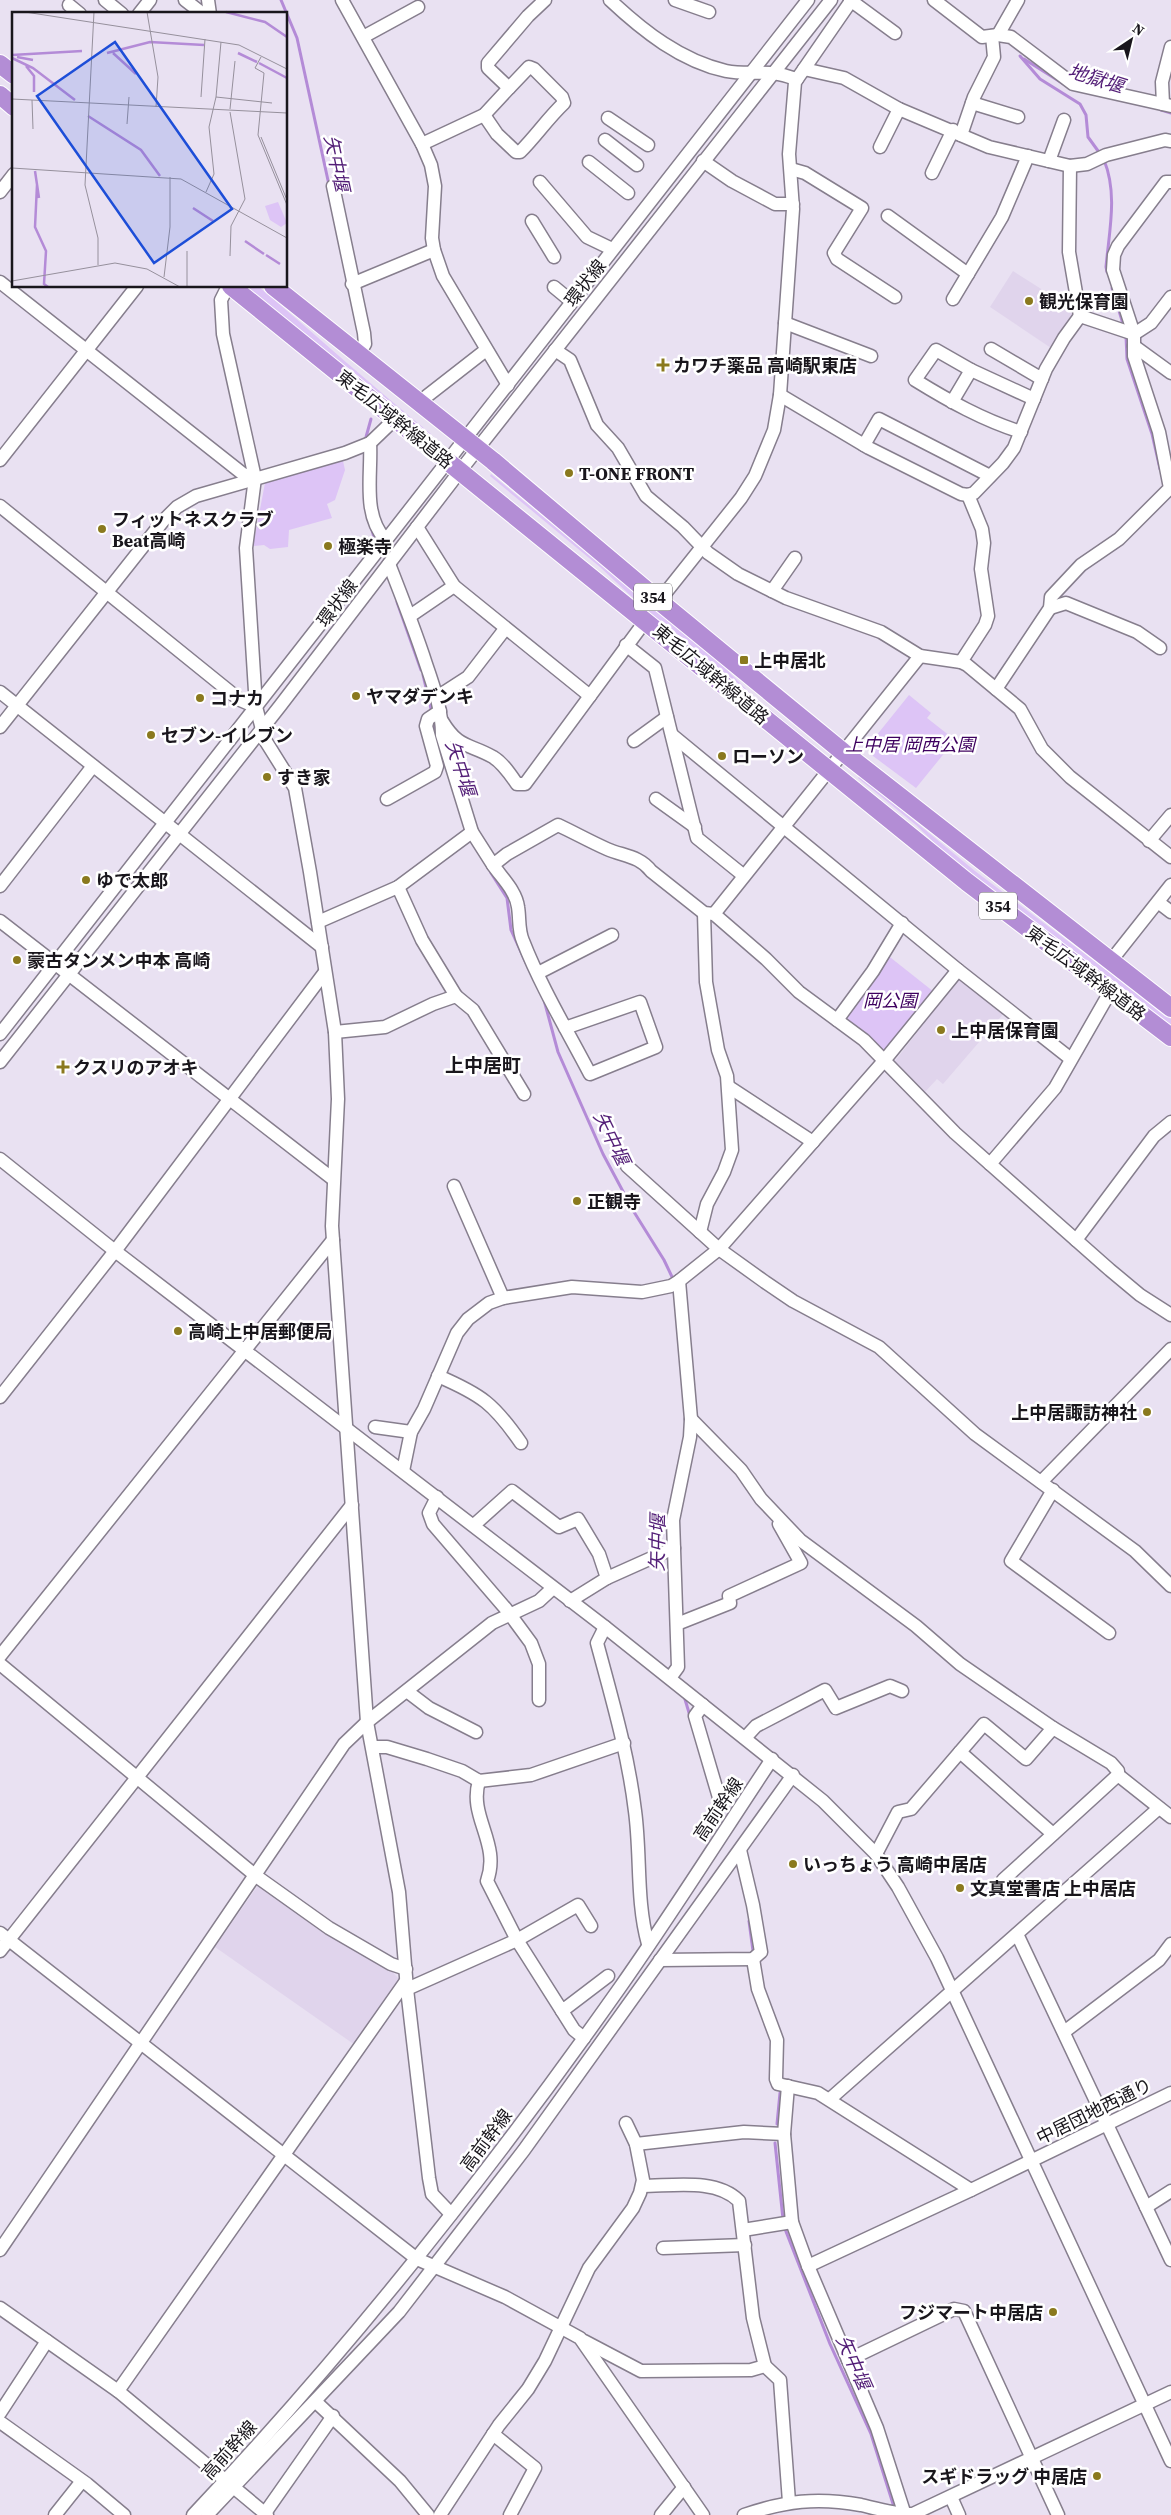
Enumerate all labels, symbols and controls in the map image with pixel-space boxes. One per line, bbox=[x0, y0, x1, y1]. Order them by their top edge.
inset map bbox=[12, 12, 288, 288]
north arrow bbox=[1106, 15, 1156, 65]
text: N bbox=[1129, 18, 1148, 40]
water label: 地獄堰 bbox=[1065, 57, 1130, 100]
water label: 矢中堰 bbox=[318, 132, 356, 197]
street label: 環状線 bbox=[559, 254, 611, 312]
place label: 観光保育園 bbox=[1039, 289, 1129, 314]
marker: 観光保育園 bbox=[1023, 295, 1035, 307]
place label: カワチ薬品 高崎駅東店 bbox=[673, 353, 857, 378]
marker: カワチ薬品 高崎駅東店 bbox=[657, 359, 669, 371]
street label: 東毛広域幹線道路 bbox=[331, 364, 459, 474]
place label: T-ONE FRONT bbox=[579, 461, 695, 486]
marker: T-ONE FRONT bbox=[563, 467, 575, 479]
place label: フィットネスクラブ Beat高崎 bbox=[112, 507, 274, 553]
marker: フィットネスクラブ Beat高崎 bbox=[96, 523, 108, 535]
place label: 極楽寺 bbox=[338, 534, 392, 559]
marker: 極楽寺 bbox=[322, 540, 334, 552]
street label: 環状線 bbox=[311, 574, 363, 632]
road number: 354 bbox=[634, 584, 672, 610]
street label: 東毛広域幹線道路 bbox=[648, 618, 774, 730]
place label: 上中居北 bbox=[754, 648, 826, 673]
marker: 上中居北 bbox=[738, 654, 750, 666]
place label: ヤマダデンキ bbox=[366, 684, 474, 709]
place label: コナカ bbox=[210, 686, 264, 711]
marker: ヤマダデンキ bbox=[350, 690, 362, 702]
marker: コナカ bbox=[194, 692, 206, 704]
place label: セブン-イレブン bbox=[161, 723, 293, 748]
marker: セブン-イレブン bbox=[145, 729, 157, 741]
park label: 上中居 岡西公園 bbox=[845, 732, 978, 757]
water label: 矢中堰 bbox=[440, 737, 483, 802]
place label: ローソン bbox=[732, 744, 804, 769]
marker: ローソン bbox=[716, 750, 728, 762]
place label: すき家 bbox=[277, 765, 331, 790]
marker: すき家 bbox=[261, 771, 273, 783]
place label: ゆで太郎 bbox=[96, 868, 168, 893]
marker: ゆで太郎 bbox=[80, 874, 92, 886]
road number: 354 bbox=[979, 892, 1017, 919]
street label: 東毛広域幹線道路 bbox=[1021, 920, 1151, 1026]
place label: 蒙古タンメン中本 高崎 bbox=[27, 948, 210, 973]
marker: 蒙古タンメン中本 高崎 bbox=[11, 954, 23, 966]
park label: 岡公園 bbox=[863, 988, 920, 1013]
place label: 上中居保育園 bbox=[951, 1018, 1059, 1043]
marker: 上中居保育園 bbox=[935, 1024, 947, 1036]
district label: 上中居町 bbox=[445, 1052, 521, 1078]
place label: クスリのアオキ bbox=[73, 1055, 198, 1080]
marker: クスリのアオキ bbox=[57, 1061, 69, 1073]
water label: 矢中堰 bbox=[588, 1107, 637, 1172]
place label: 正観寺 bbox=[587, 1189, 641, 1214]
marker: 正観寺 bbox=[571, 1195, 583, 1207]
place label: 高崎上中居郵便局 bbox=[188, 1319, 332, 1344]
marker: 高崎上中居郵便局 bbox=[172, 1325, 184, 1337]
place label: 上中居諏訪神社 bbox=[1011, 1400, 1137, 1425]
marker: 上中居諏訪神社 bbox=[1141, 1406, 1153, 1418]
water label: 矢中堰 bbox=[644, 1511, 671, 1572]
street label: 高前幹線 bbox=[688, 1772, 748, 1846]
place label: いっちょう 高崎中居店 bbox=[803, 1852, 987, 1877]
marker: いっちょう 高崎中居店 bbox=[787, 1858, 799, 1870]
place label: 文真堂書店 上中居店 bbox=[970, 1876, 1136, 1901]
marker: 文真堂書店 上中居店 bbox=[954, 1882, 966, 1894]
street label: 中居団地西通り bbox=[1032, 2072, 1156, 2150]
street label: 高前幹線 bbox=[454, 2104, 518, 2176]
place label: フジマート中居店 bbox=[899, 2300, 1043, 2325]
marker: フジマート中居店 bbox=[1047, 2306, 1059, 2318]
water label: 矢中堰 bbox=[831, 2331, 879, 2396]
street label: 高前幹線 bbox=[196, 2415, 262, 2485]
place label: スギドラッグ 中居店 bbox=[921, 2464, 1087, 2489]
marker: スギドラッグ 中居店 bbox=[1091, 2470, 1103, 2482]

